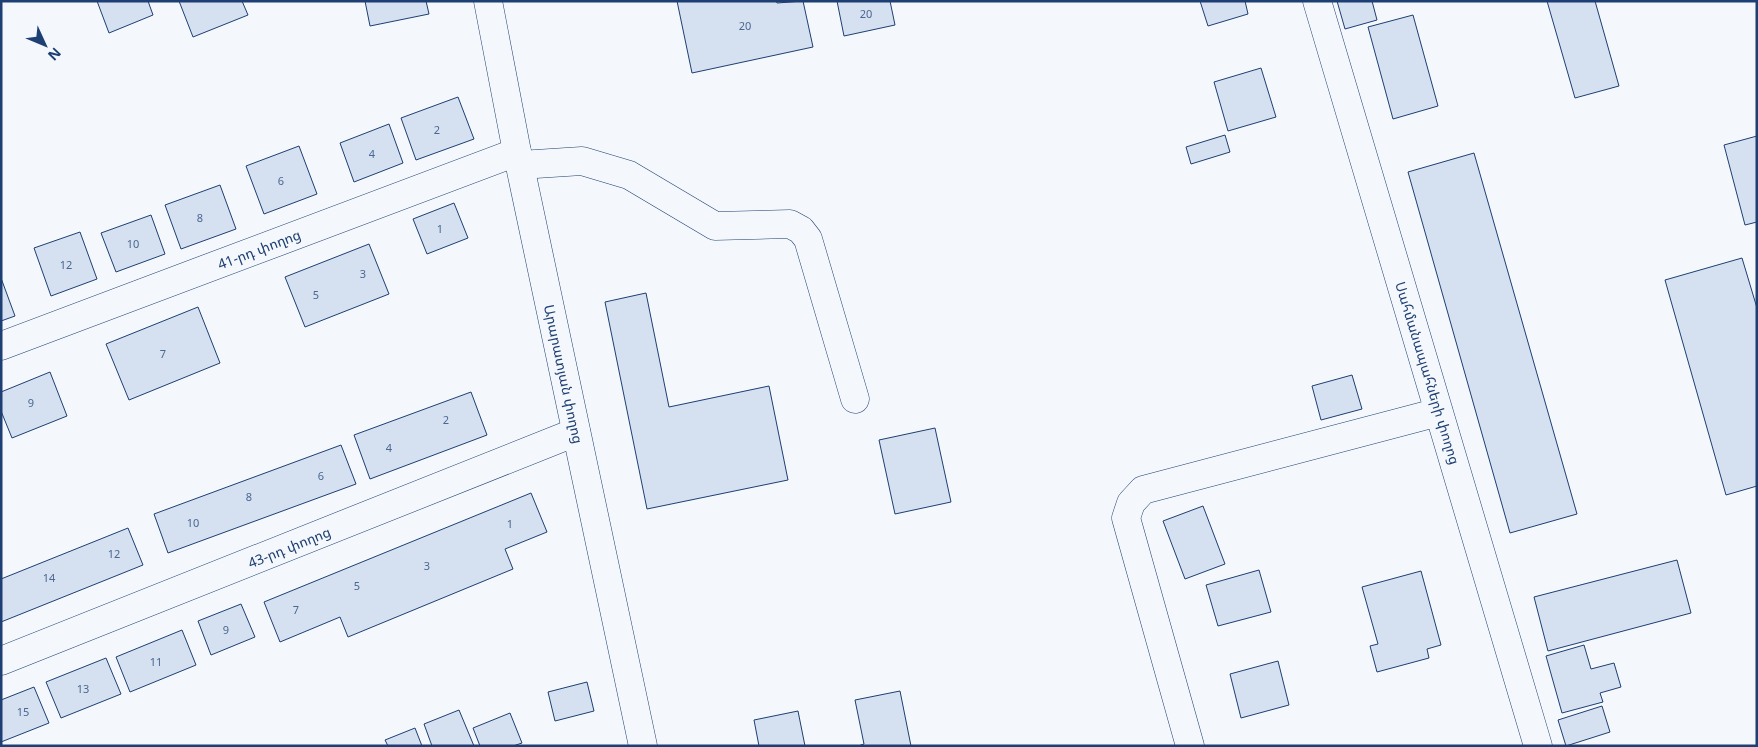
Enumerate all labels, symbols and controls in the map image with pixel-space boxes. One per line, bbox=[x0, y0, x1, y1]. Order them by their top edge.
house number: 20 bbox=[860, 6, 872, 21]
house number: 20 bbox=[739, 18, 751, 33]
north arrow bbox=[20, 20, 70, 70]
text: N bbox=[44, 44, 66, 65]
house number: 2 bbox=[434, 122, 440, 137]
house number: 4 bbox=[369, 146, 376, 161]
house number: 6 bbox=[278, 173, 284, 188]
house number: 8 bbox=[197, 210, 203, 225]
house number: 1 bbox=[437, 221, 443, 236]
street label: 41-րդ փողոց bbox=[215, 224, 303, 274]
house number: 10 bbox=[127, 236, 139, 251]
house number: 12 bbox=[60, 257, 72, 272]
house number: 3 bbox=[360, 266, 366, 281]
street label: Սահմանապահների փողոց bbox=[1391, 279, 1465, 467]
house number: 5 bbox=[313, 287, 319, 302]
street label: Արարատյան փողոց bbox=[540, 303, 588, 445]
house number: 7 bbox=[160, 346, 166, 361]
house number: 9 bbox=[28, 395, 34, 410]
house number: 2 bbox=[443, 412, 449, 427]
house number: 4 bbox=[386, 440, 393, 455]
house number: 6 bbox=[318, 468, 324, 483]
house number: 8 bbox=[246, 489, 252, 504]
house number: 10 bbox=[187, 515, 199, 530]
house number: 1 bbox=[507, 516, 513, 531]
street label: 43-րդ փողոց bbox=[245, 522, 333, 572]
house number: 12 bbox=[108, 546, 120, 561]
house number: 3 bbox=[424, 558, 430, 573]
house number: 14 bbox=[43, 570, 56, 585]
house number: 5 bbox=[354, 578, 360, 593]
house number: 7 bbox=[293, 602, 299, 617]
house number: 9 bbox=[223, 622, 229, 637]
house number: 11 bbox=[150, 654, 162, 669]
house number: 13 bbox=[77, 681, 89, 696]
house number: 15 bbox=[17, 704, 29, 719]

